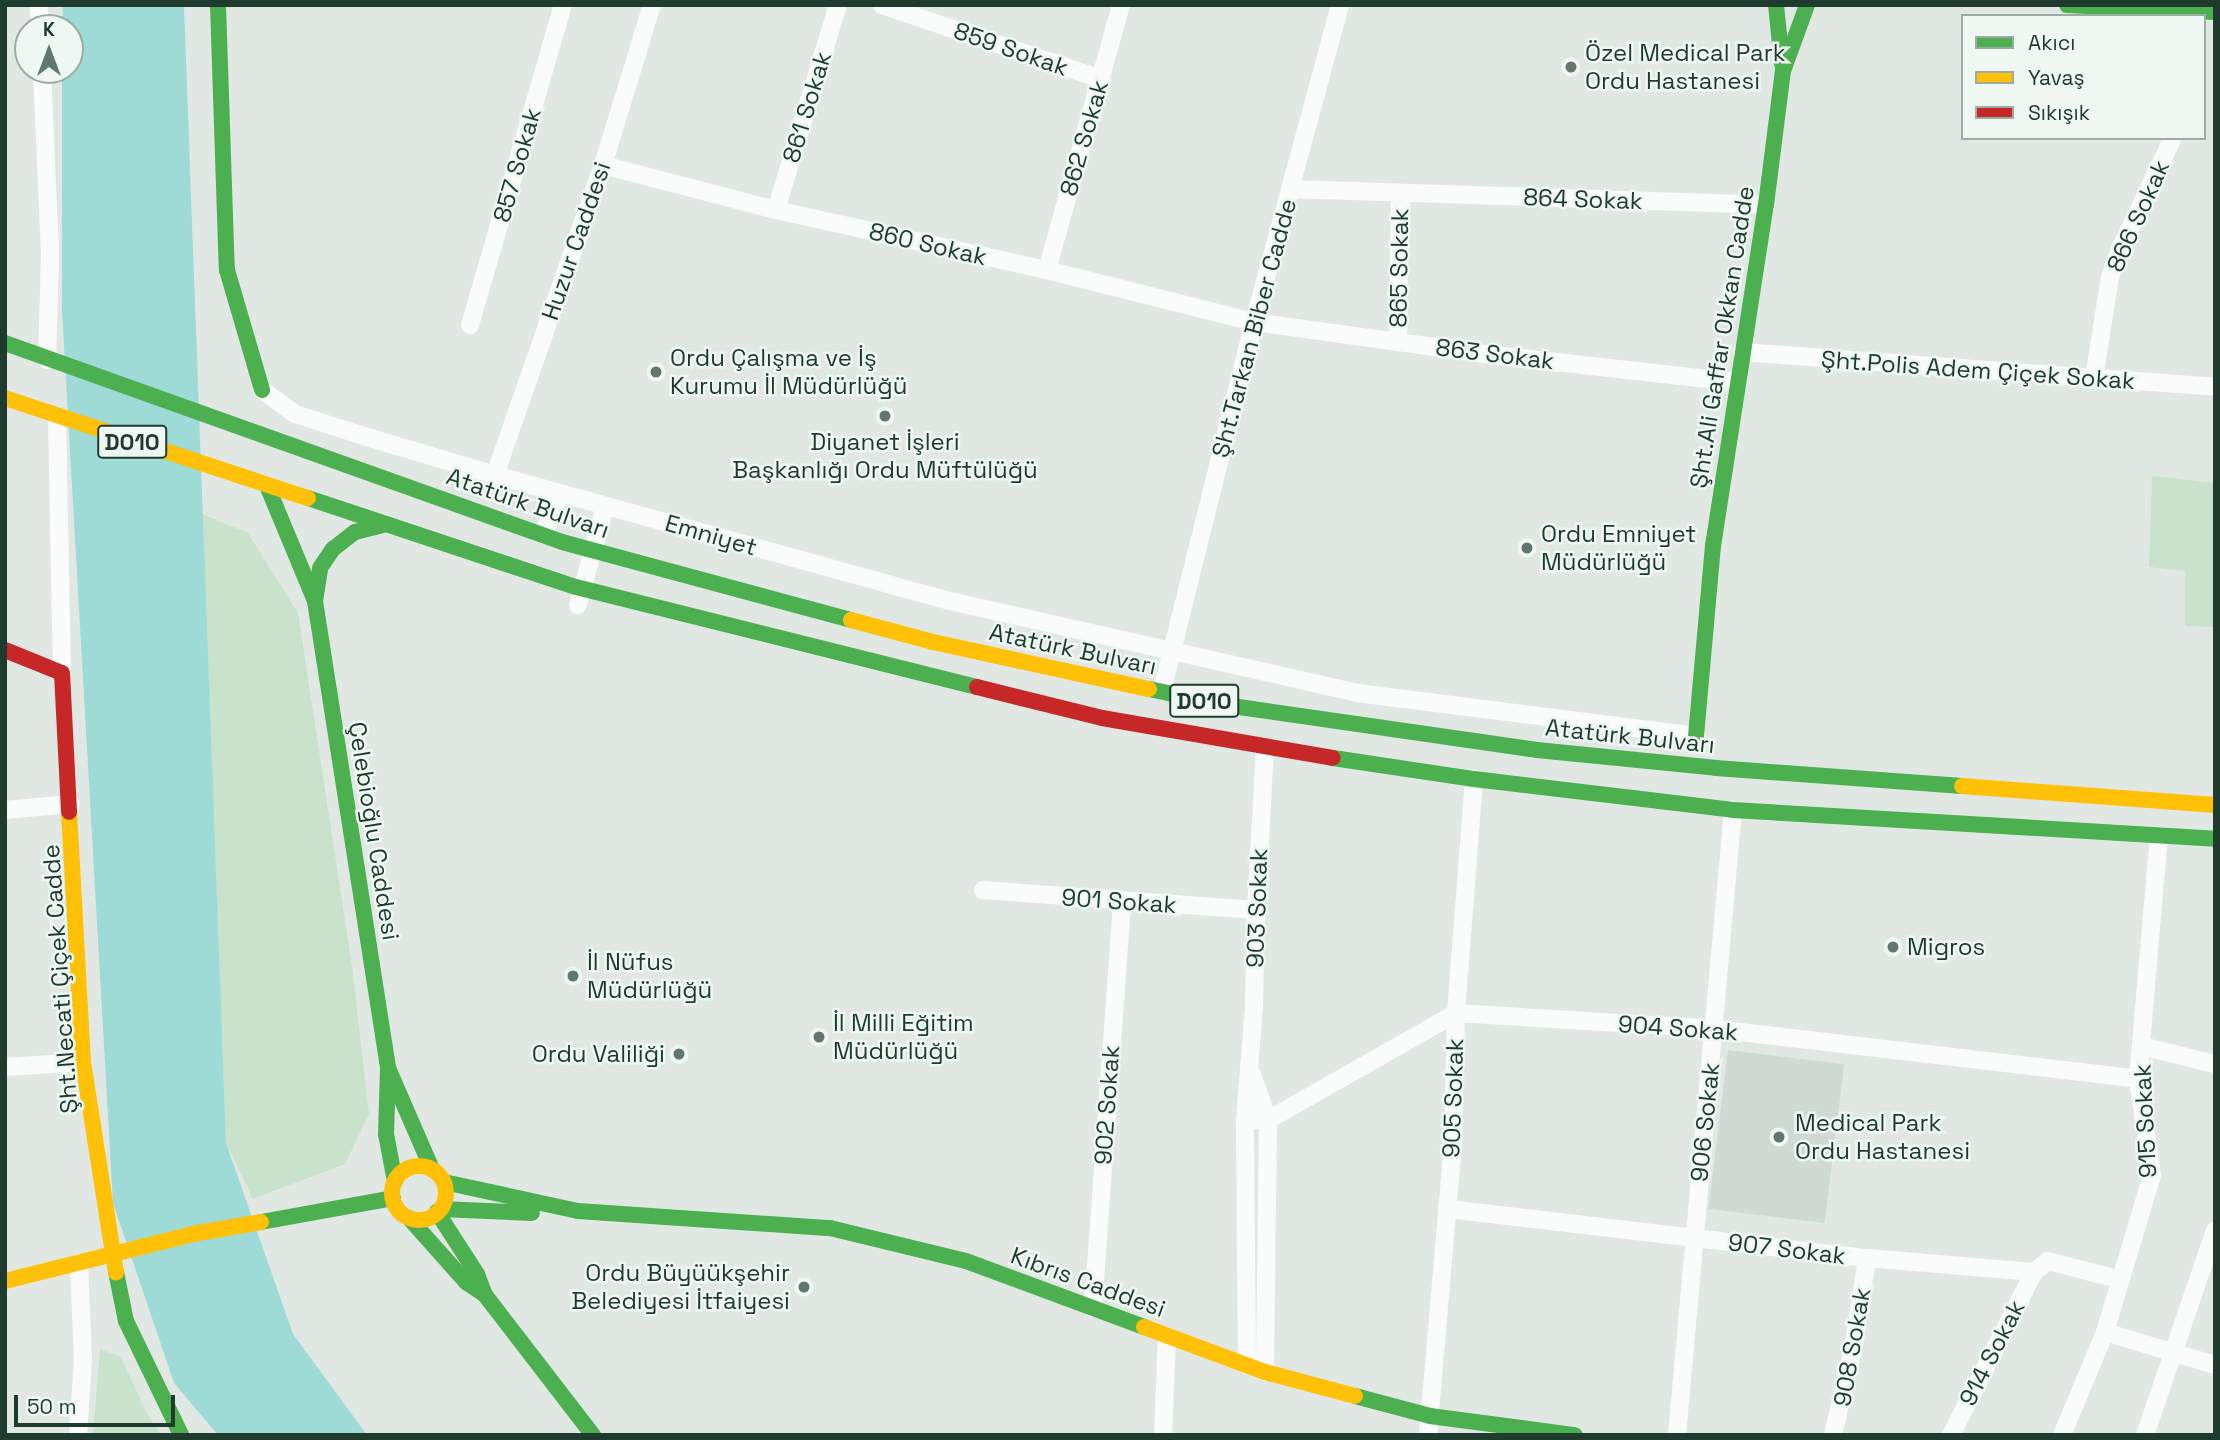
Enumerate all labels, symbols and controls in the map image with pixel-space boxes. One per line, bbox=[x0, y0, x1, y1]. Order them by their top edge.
north arrow bbox=[14, 14, 84, 84]
legend bbox=[1961, 14, 2206, 140]
street label: 859 Sokak bbox=[950, 16, 1072, 82]
text: K bbox=[43, 17, 55, 42]
text: Akıcı bbox=[2028, 29, 2075, 56]
place label: Özel Medical Park Ordu Hastanesi bbox=[1585, 39, 1786, 95]
street label: 861 Sokak bbox=[776, 48, 838, 166]
marker: Özel Medical Park Ordu Hastanesi bbox=[1563, 59, 1579, 75]
text: Yavaş bbox=[2028, 64, 2085, 91]
street label: 862 Sokak bbox=[1054, 77, 1114, 199]
text: Sıkışık bbox=[2028, 99, 2090, 126]
street label: 857 Sokak bbox=[487, 104, 547, 226]
street label: 866 Sokak bbox=[2101, 156, 2175, 276]
street label: Huzur Caddesi bbox=[535, 158, 617, 324]
street label: 864 Sokak bbox=[1523, 183, 1643, 215]
street label: Şht.Ali Gaffar Okkan Cadde bbox=[1684, 184, 1760, 490]
street label: Şht.Tarkan Biber Cadde bbox=[1206, 195, 1302, 461]
street label: 865 Sokak bbox=[1384, 208, 1414, 328]
street label: 860 Sokak bbox=[866, 216, 990, 272]
street label: 863 Sokak bbox=[1434, 332, 1556, 376]
place label: Ordu Çalışma ve İş Kurumu İl Müdürlüğü bbox=[670, 344, 907, 400]
street label: Şht.Polis Adem Çiçek Sokak bbox=[1820, 345, 2136, 395]
marker: Ordu Çalışma ve İş Kurumu İl Müdürlüğü bbox=[648, 364, 664, 380]
marker: Diyanet İşleri Başkanlığı Ordu Müftülüğü bbox=[877, 408, 893, 424]
road number: D010 bbox=[97, 422, 167, 462]
place label: Diyanet İşleri Başkanlığı Ordu Müftülüğü bbox=[732, 428, 1038, 484]
street label: Atatürk Bulvarı bbox=[443, 462, 613, 544]
street label: Emniyet bbox=[662, 508, 760, 562]
place label: Ordu Emniyet Müdürlüğü bbox=[1541, 520, 1696, 576]
marker: Ordu Emniyet Müdürlüğü bbox=[1519, 540, 1535, 556]
street label: Atatürk Bulvarı bbox=[987, 617, 1159, 681]
road number: D010 bbox=[1169, 681, 1239, 720]
street label: Atatürk Bulvarı bbox=[1544, 713, 1716, 759]
street label: Çelebioğlu Caddesi bbox=[343, 720, 405, 942]
street label: Şht.Necati Çiçek Cadde bbox=[36, 843, 84, 1115]
street label: 903 Sokak bbox=[1241, 848, 1273, 968]
street label: 901 Sokak bbox=[1061, 883, 1177, 919]
place label: Migros bbox=[1907, 933, 1985, 961]
marker: Migros bbox=[1885, 939, 1901, 955]
place label: İl Nüfus Müdürlüğü bbox=[587, 948, 712, 1004]
marker: İl Nüfus Müdürlüğü bbox=[565, 968, 581, 984]
place label: İl Milli Eğitim Müdürlüğü bbox=[833, 1009, 974, 1065]
street label: 904 Sokak bbox=[1617, 1009, 1739, 1047]
marker: İl Milli Eğitim Müdürlüğü bbox=[811, 1029, 827, 1045]
street label: 905 Sokak bbox=[1437, 1038, 1469, 1158]
place label: Ordu Valiliği bbox=[531, 1040, 665, 1068]
street label: 902 Sokak bbox=[1088, 1044, 1126, 1166]
marker: Ordu Valiliği bbox=[671, 1046, 687, 1062]
street label: 906 Sokak bbox=[1684, 1061, 1726, 1183]
street label: 915 Sokak bbox=[2128, 1063, 2162, 1179]
place label: Medical Park Ordu Hastanesi bbox=[1795, 1109, 1970, 1165]
marker: Medical Park Ordu Hastanesi bbox=[1769, 1127, 1789, 1147]
street label: 907 Sokak bbox=[1727, 1228, 1847, 1270]
street label: Kıbrıs Caddesi bbox=[1007, 1241, 1169, 1323]
place label: Ordu Büyüükşehir Belediyesi İtfaiyesi bbox=[571, 1259, 790, 1315]
marker: Ordu Büyüükşehir Belediyesi İtfaiyesi bbox=[796, 1279, 812, 1295]
street label: 908 Sokak bbox=[1827, 1285, 1877, 1409]
street label: 914 Sokak bbox=[1953, 1295, 2031, 1411]
scale bar bbox=[18, 1380, 178, 1424]
text: 50 m bbox=[27, 1393, 77, 1420]

